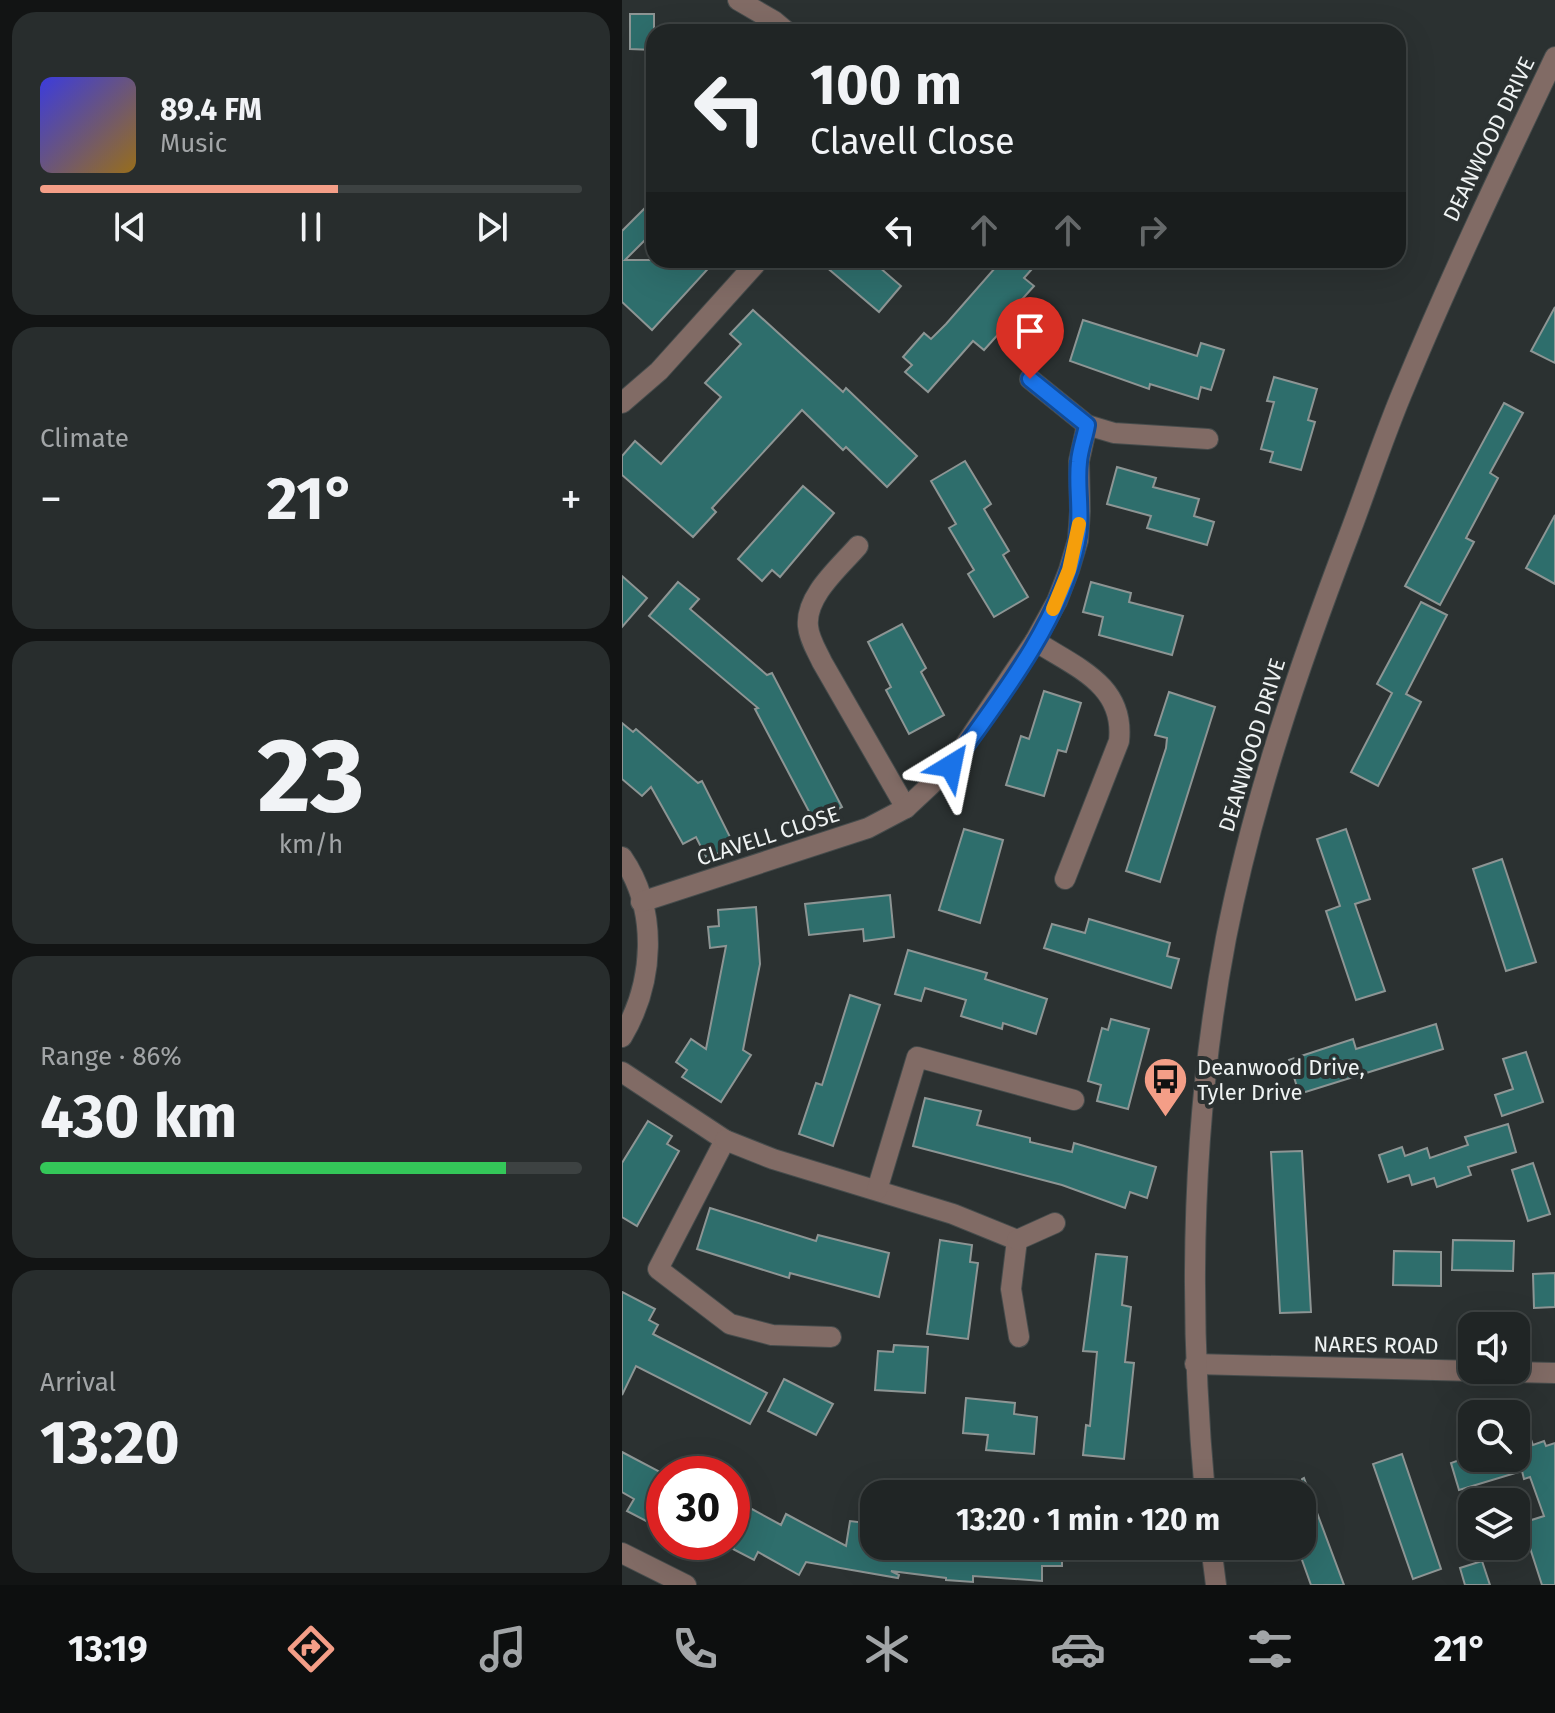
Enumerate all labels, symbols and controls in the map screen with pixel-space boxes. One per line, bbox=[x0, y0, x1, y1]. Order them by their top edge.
text: 100 m bbox=[810, 52, 962, 119]
street label: DEANWOOD DRIVE bbox=[1437, 52, 1541, 226]
icon: left bbox=[678, 56, 782, 160]
text: 89.4 FM bbox=[160, 92, 262, 128]
text: Clavell Close bbox=[810, 120, 1015, 164]
text: Music bbox=[160, 128, 227, 159]
icon: previous bbox=[108, 205, 152, 249]
icon: pause bbox=[289, 205, 333, 249]
icon: next bbox=[470, 205, 514, 249]
icon: left bbox=[878, 208, 922, 252]
icon: ahead bbox=[962, 208, 1006, 252]
icon: ahead bbox=[1046, 208, 1090, 252]
icon: right bbox=[1130, 208, 1174, 252]
pin bbox=[996, 297, 1064, 379]
icon: arrive bbox=[1008, 309, 1052, 353]
text: Climate bbox=[40, 423, 129, 454]
text: 21° bbox=[267, 463, 355, 535]
text: − bbox=[40, 473, 62, 526]
text: + bbox=[560, 473, 582, 526]
street label: DEANWOOD DRIVE bbox=[1213, 655, 1291, 835]
text: 23 bbox=[257, 714, 365, 839]
position arrow bbox=[909, 724, 993, 808]
street label: CLAVELL CLOSE bbox=[693, 800, 843, 872]
text: km/h bbox=[279, 829, 343, 860]
text: Range · 86% bbox=[40, 1041, 182, 1072]
place label: Deanwood Drive, Tyler Drive bbox=[1197, 1054, 1365, 1106]
bus stop icon: Deanwood Drive, Tyler Drive bbox=[1142, 1056, 1190, 1119]
text: 430 km bbox=[40, 1081, 237, 1153]
map controls bbox=[1458, 1312, 1530, 1560]
button: sound bbox=[1458, 1312, 1530, 1384]
street label: NARES ROAD bbox=[1313, 1330, 1439, 1360]
text: Arrival bbox=[40, 1367, 116, 1398]
button: search bbox=[1458, 1400, 1530, 1472]
text: 13:20 bbox=[40, 1407, 180, 1479]
speed limit sign: 30 bbox=[646, 1456, 750, 1560]
button: layers bbox=[1458, 1488, 1530, 1560]
text: 13:20 · 1 min · 120 m bbox=[956, 1502, 1220, 1538]
icon: directions bbox=[283, 1621, 339, 1677]
icon: music bbox=[475, 1621, 531, 1677]
icon: phone bbox=[667, 1621, 723, 1677]
icon: climate bbox=[859, 1621, 915, 1677]
icon: car bbox=[1050, 1621, 1106, 1677]
icon: filters bbox=[1242, 1621, 1298, 1677]
text: 13:19 bbox=[68, 1627, 148, 1671]
text: 21° bbox=[1434, 1627, 1487, 1671]

